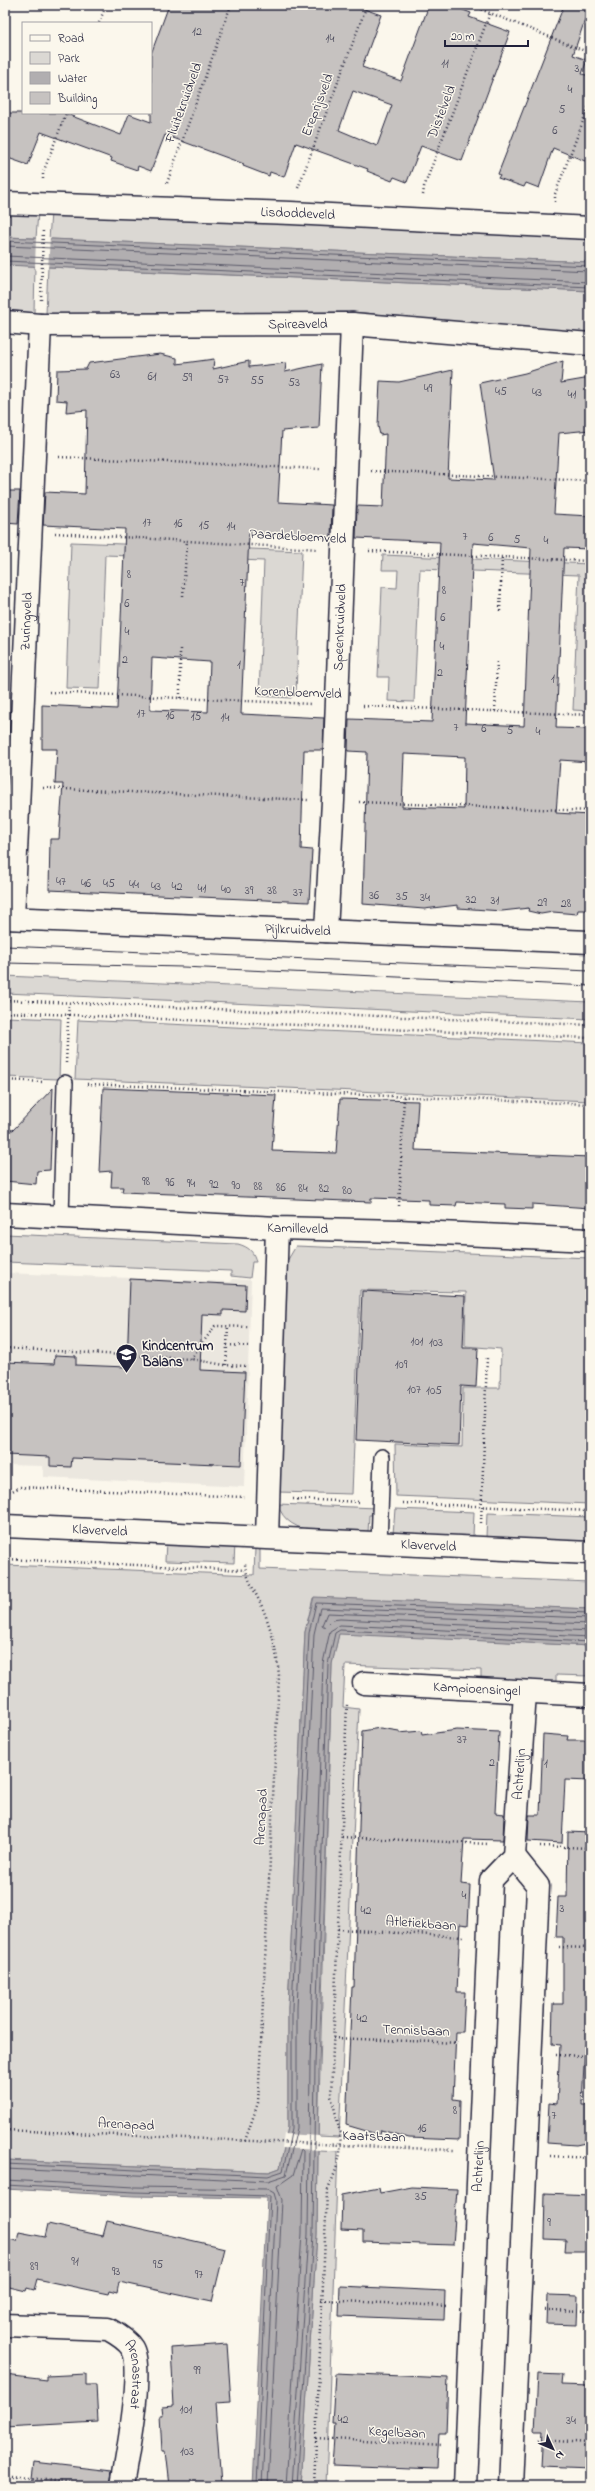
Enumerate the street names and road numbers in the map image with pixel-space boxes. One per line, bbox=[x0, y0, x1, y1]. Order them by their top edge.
street label: Fluitekruidveld bbox=[159, 60, 208, 147]
street label: Ereprijsveld bbox=[296, 70, 340, 139]
street label: Distelveld bbox=[422, 82, 462, 143]
street label: Lisdoddeveld bbox=[260, 201, 336, 226]
street label: Spireaveld bbox=[268, 314, 328, 335]
street label: Paardebloemveld bbox=[249, 524, 347, 550]
street label: Speenkruidveld bbox=[328, 583, 352, 671]
street label: Zuringveld bbox=[15, 592, 38, 651]
street label: Korenbloemveld bbox=[254, 681, 342, 705]
street label: Pijlkruidveld bbox=[264, 918, 331, 942]
street label: Kamilleveld bbox=[267, 1217, 329, 1240]
street label: Klaverveld bbox=[72, 1519, 128, 1542]
street label: Klaverveld bbox=[400, 1534, 457, 1557]
street label: Kampioensingel bbox=[433, 1676, 521, 1702]
street label: Achterlijn bbox=[507, 1748, 532, 1800]
street label: Arenapad bbox=[250, 1788, 274, 1846]
street label: Atletiekbaan bbox=[385, 1911, 457, 1937]
street label: Tennisbaan bbox=[382, 2019, 450, 2043]
street label: Arenapad bbox=[97, 2113, 155, 2137]
street label: Kaatsbaan bbox=[342, 2125, 406, 2149]
street label: Achterlijn bbox=[467, 2140, 490, 2192]
street label: Arenastraat bbox=[119, 2335, 147, 2411]
street label: Kegelbaan bbox=[368, 2421, 426, 2446]

